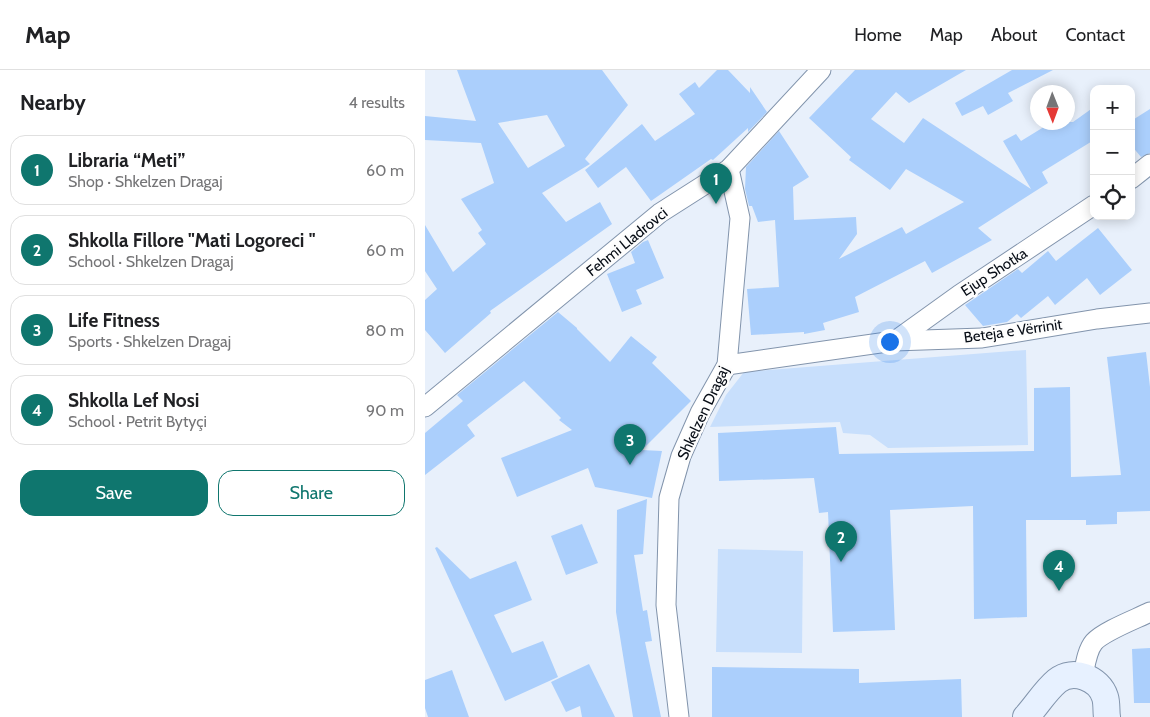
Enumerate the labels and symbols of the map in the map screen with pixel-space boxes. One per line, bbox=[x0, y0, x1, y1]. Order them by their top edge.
north arrow bbox=[1030, 85, 1075, 130]
pin: 1 bbox=[700, 163, 732, 204]
street label: Fehmi Lladrovci bbox=[583, 204, 671, 280]
street label: Ejup Shotka bbox=[958, 244, 1031, 300]
street label: Beteja e Vërrinit bbox=[963, 315, 1063, 347]
your location bbox=[877, 329, 903, 355]
street label: Shkelzen Dragaj bbox=[673, 363, 733, 463]
pin: 3 bbox=[614, 424, 646, 465]
pin: 2 bbox=[825, 521, 857, 562]
pin: 4 bbox=[1043, 550, 1075, 591]

